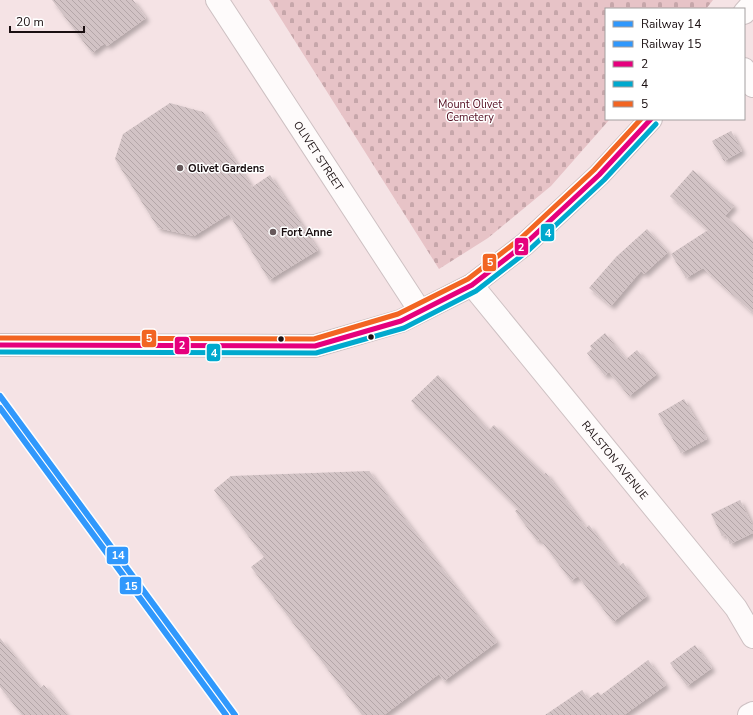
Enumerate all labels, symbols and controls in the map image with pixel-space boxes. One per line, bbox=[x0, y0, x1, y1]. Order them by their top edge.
scale bar bbox=[10, 8, 84, 34]
legend bbox=[605, 8, 745, 120]
text: 20 m bbox=[16, 14, 44, 30]
text: Railway 14 bbox=[641, 16, 702, 32]
text: Railway 15 bbox=[641, 36, 702, 52]
text: 2 bbox=[641, 56, 648, 72]
text: 4 bbox=[641, 76, 648, 92]
text: 5 bbox=[641, 96, 648, 112]
park label: Mount Olivet Cemetery bbox=[438, 97, 502, 125]
street label: OLIVET STREET bbox=[290, 118, 347, 194]
place label: Olivet Gardens bbox=[188, 161, 264, 176]
marker: Olivet Gardens bbox=[175, 163, 185, 173]
line badge: 4 bbox=[540, 223, 555, 242]
place label: Fort Anne bbox=[281, 225, 332, 240]
text: 4 bbox=[545, 226, 552, 241]
marker: Fort Anne bbox=[268, 227, 278, 237]
line badge: 2 bbox=[514, 237, 529, 256]
text: 2 bbox=[518, 240, 525, 255]
line badge: 5 bbox=[482, 253, 497, 272]
text: 5 bbox=[487, 255, 494, 270]
line badge: 5 bbox=[141, 329, 157, 348]
text: 5 bbox=[146, 331, 153, 346]
unlabelled marker bbox=[366, 332, 376, 342]
unlabelled marker bbox=[276, 334, 286, 344]
line badge: 2 bbox=[174, 336, 190, 355]
text: 2 bbox=[179, 338, 186, 353]
line badge: 4 bbox=[206, 343, 221, 362]
text: 4 bbox=[211, 346, 218, 361]
street label: RALSTON AVENUE bbox=[578, 418, 652, 502]
line badge: 14 bbox=[106, 546, 129, 565]
text: 14 bbox=[111, 548, 125, 563]
line badge: 15 bbox=[119, 576, 142, 595]
text: 15 bbox=[124, 579, 138, 594]

